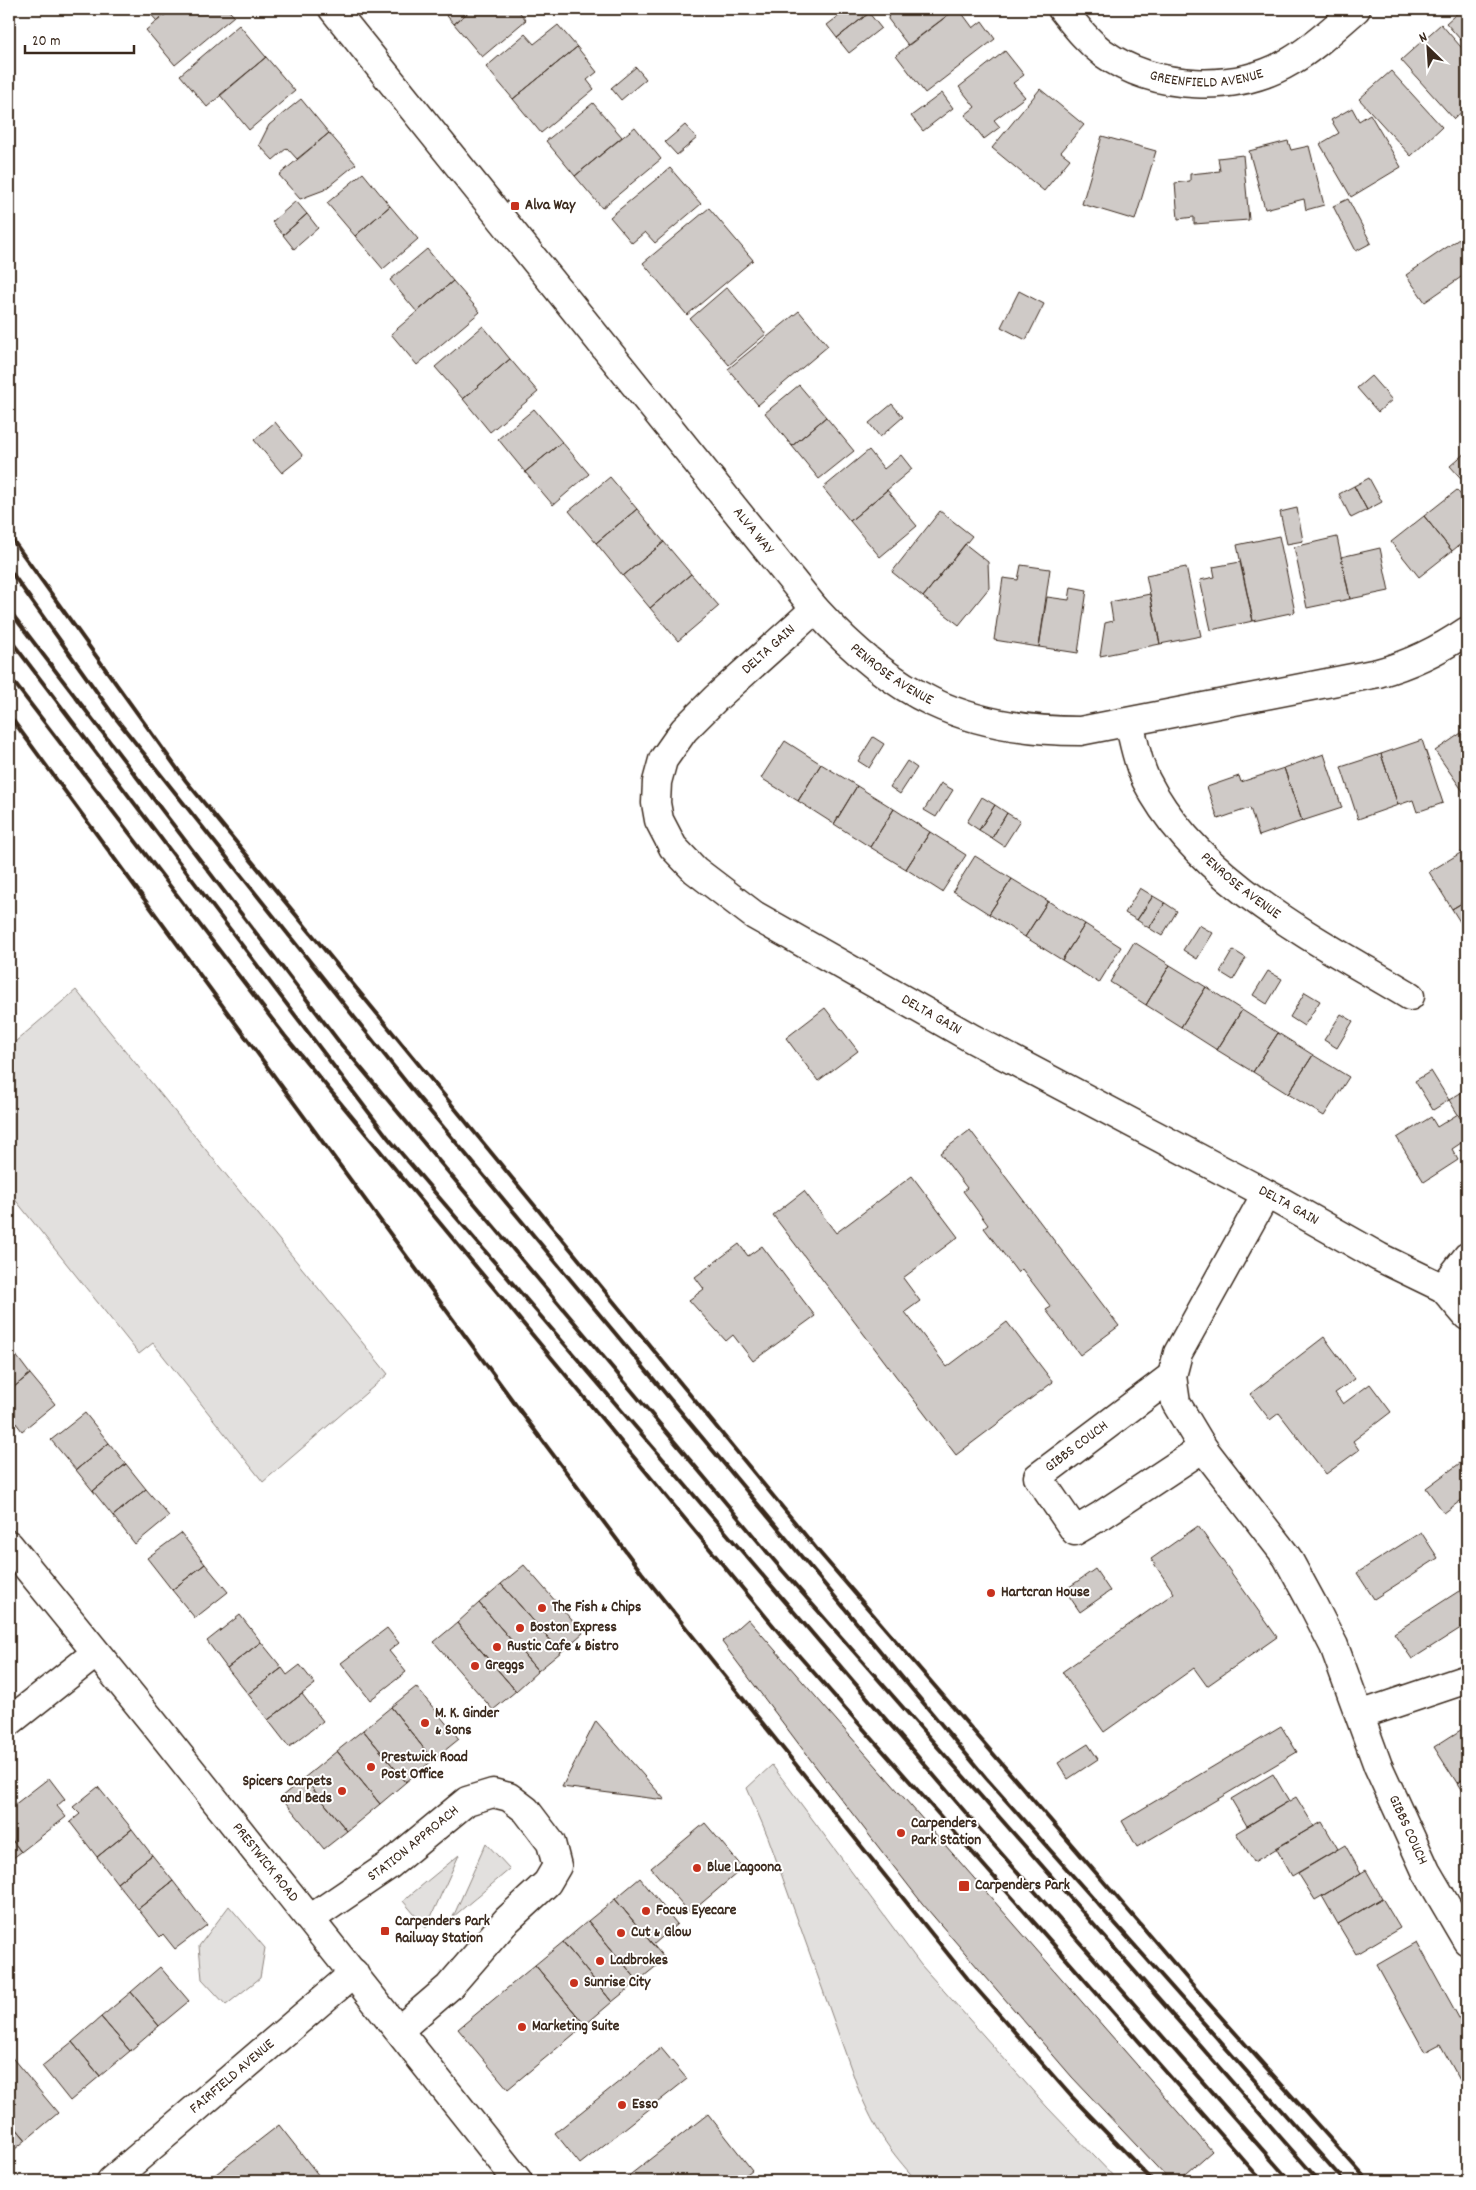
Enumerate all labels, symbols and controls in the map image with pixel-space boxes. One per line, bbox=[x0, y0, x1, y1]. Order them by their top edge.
scale bar bbox=[25, 22, 134, 54]
north arrow bbox=[1404, 22, 1454, 72]
text: N bbox=[1416, 27, 1431, 49]
text: 20 m bbox=[32, 31, 60, 53]
street label: GREENFIELD AVENUE bbox=[1147, 63, 1267, 94]
place label: Alva Way bbox=[525, 195, 576, 217]
marker: Alva Way bbox=[509, 200, 521, 212]
street label: ALVA WAY bbox=[727, 503, 779, 560]
street label: DELTA GAIN bbox=[737, 620, 801, 680]
street label: PENROSE AVENUE bbox=[845, 638, 937, 712]
street label: PENROSE AVENUE bbox=[1195, 847, 1285, 925]
street label: DELTA GAIN bbox=[897, 989, 965, 1041]
street label: DELTA GAIN bbox=[1254, 1180, 1323, 1232]
street label: GIBBS COUCH bbox=[1040, 1416, 1114, 1478]
place label: Hartcran House bbox=[1001, 1582, 1090, 1604]
marker: Hartcran House bbox=[985, 1587, 997, 1599]
place label: The Fish & Chips bbox=[552, 1597, 641, 1619]
marker: The Fish & Chips bbox=[536, 1602, 548, 1614]
place label: Boston Express bbox=[530, 1617, 617, 1639]
marker: Boston Express bbox=[514, 1622, 526, 1634]
place label: Rustic Cafe & Bistro bbox=[507, 1636, 619, 1658]
marker: Rustic Cafe & Bistro bbox=[491, 1641, 503, 1653]
place label: Greggs bbox=[485, 1655, 524, 1677]
marker: Greggs bbox=[469, 1660, 481, 1672]
place label: M. K. Ginder & Sons bbox=[435, 1703, 499, 1742]
marker: M. K. Ginder & Sons bbox=[419, 1717, 431, 1729]
place label: Prestwick Road Post Office bbox=[381, 1747, 468, 1786]
marker: Prestwick Road Post Office bbox=[365, 1761, 377, 1773]
place label: Spicers Carpets and Beds bbox=[242, 1771, 332, 1810]
marker: Spicers Carpets and Beds bbox=[336, 1785, 348, 1797]
street label: GIBBS COUCH bbox=[1382, 1792, 1433, 1869]
street label: STATION APPROACH bbox=[363, 1800, 464, 1888]
place label: Carpenders Park Station bbox=[911, 1813, 981, 1852]
street label: PRESTWICK ROAD bbox=[226, 1818, 304, 1908]
marker: Carpenders Park Station bbox=[895, 1827, 907, 1839]
place label: Blue Lagoona bbox=[707, 1857, 782, 1879]
marker: Blue Lagoona bbox=[691, 1862, 703, 1874]
place label: Carpenders Park bbox=[975, 1875, 1070, 1897]
marker: Carpenders Park bbox=[957, 1879, 971, 1893]
place label: Focus Eyecare bbox=[656, 1900, 737, 1922]
marker: Focus Eyecare bbox=[640, 1905, 652, 1917]
place label: Carpenders Park Railway Station bbox=[395, 1911, 490, 1950]
place label: Cut & Glow bbox=[631, 1922, 692, 1944]
marker: Carpenders Park Railway Station bbox=[379, 1925, 391, 1937]
marker: Cut & Glow bbox=[615, 1927, 627, 1939]
place label: Ladbrokes bbox=[610, 1950, 668, 1972]
marker: Ladbrokes bbox=[594, 1955, 606, 1967]
place label: Sunrise City bbox=[584, 1972, 651, 1994]
marker: Sunrise City bbox=[568, 1977, 580, 1989]
place label: Marketing Suite bbox=[532, 2016, 620, 2038]
marker: Marketing Suite bbox=[516, 2021, 528, 2033]
street label: FAIRFIELD AVENUE bbox=[185, 2034, 280, 2120]
place label: Esso bbox=[632, 2094, 658, 2116]
marker: Esso bbox=[616, 2099, 628, 2111]

